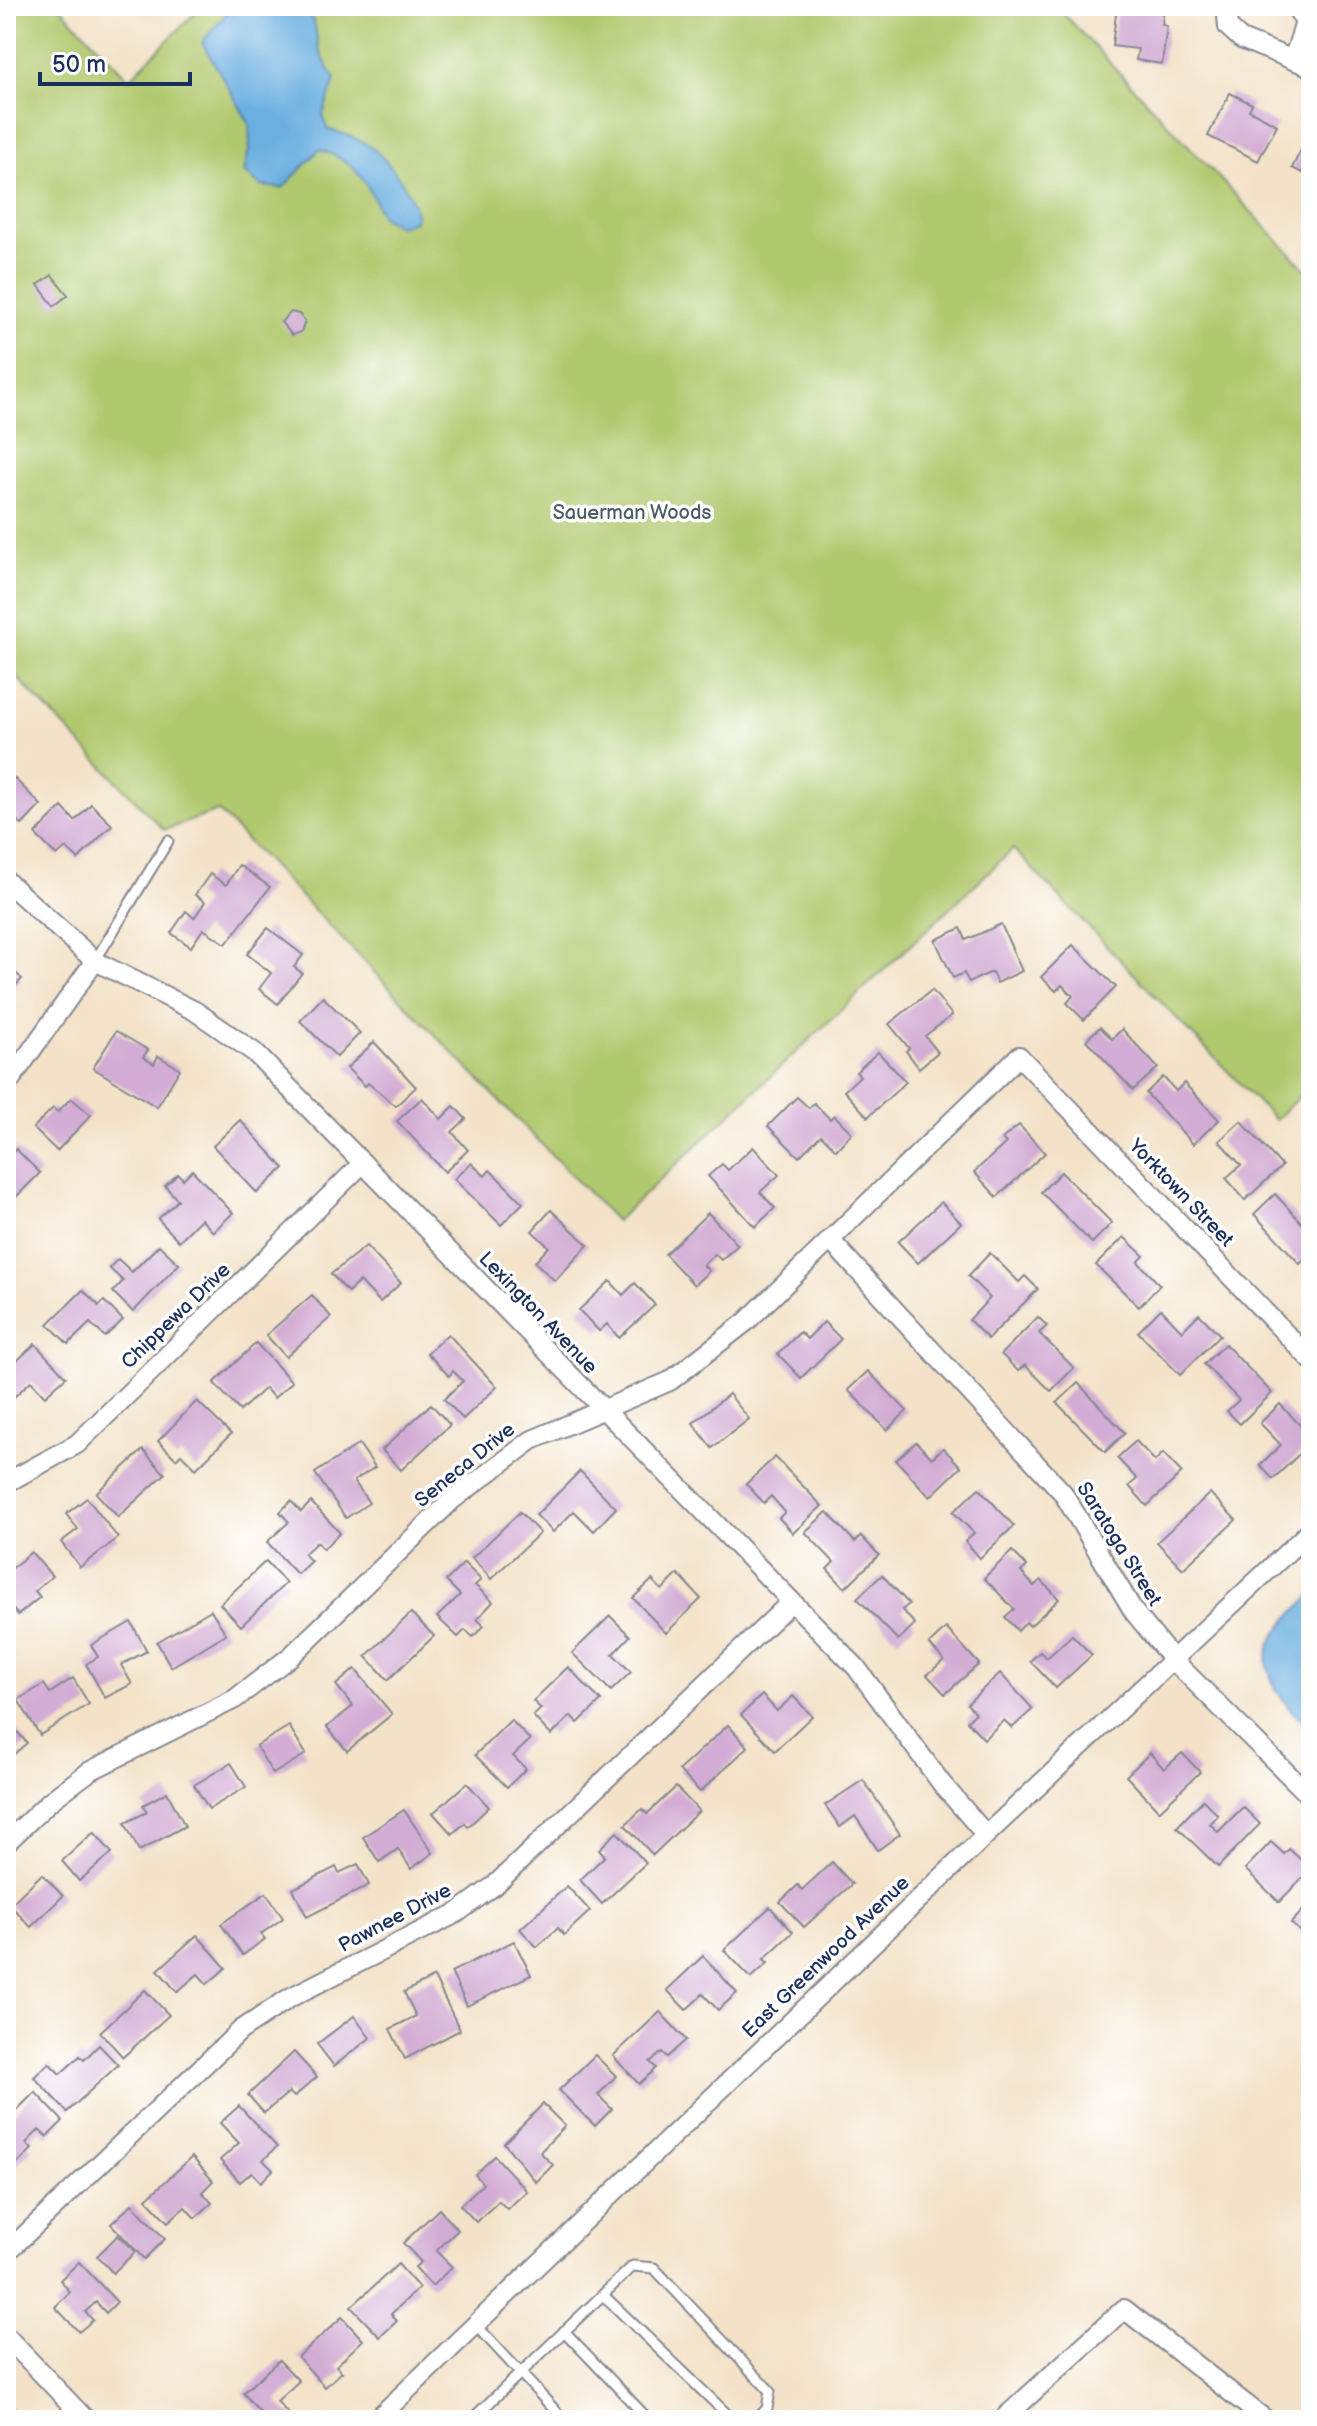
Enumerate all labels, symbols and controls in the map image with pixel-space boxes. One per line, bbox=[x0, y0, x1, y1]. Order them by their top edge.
scale bar bbox=[40, 36, 190, 86]
text: 50 m bbox=[52, 50, 106, 79]
park label: Sauerman Woods bbox=[553, 501, 711, 525]
street label: Yorktown Street bbox=[1123, 1133, 1238, 1252]
street label: Lexington Avenue bbox=[474, 1247, 602, 1379]
street label: Chippewa Drive bbox=[117, 1258, 236, 1374]
street label: Seneca Drive bbox=[410, 1417, 520, 1513]
street label: Saratoga Street bbox=[1071, 1478, 1167, 1610]
street label: East Greenwood Avenue bbox=[738, 1871, 914, 2043]
street label: Pawnee Drive bbox=[335, 1878, 455, 1958]

